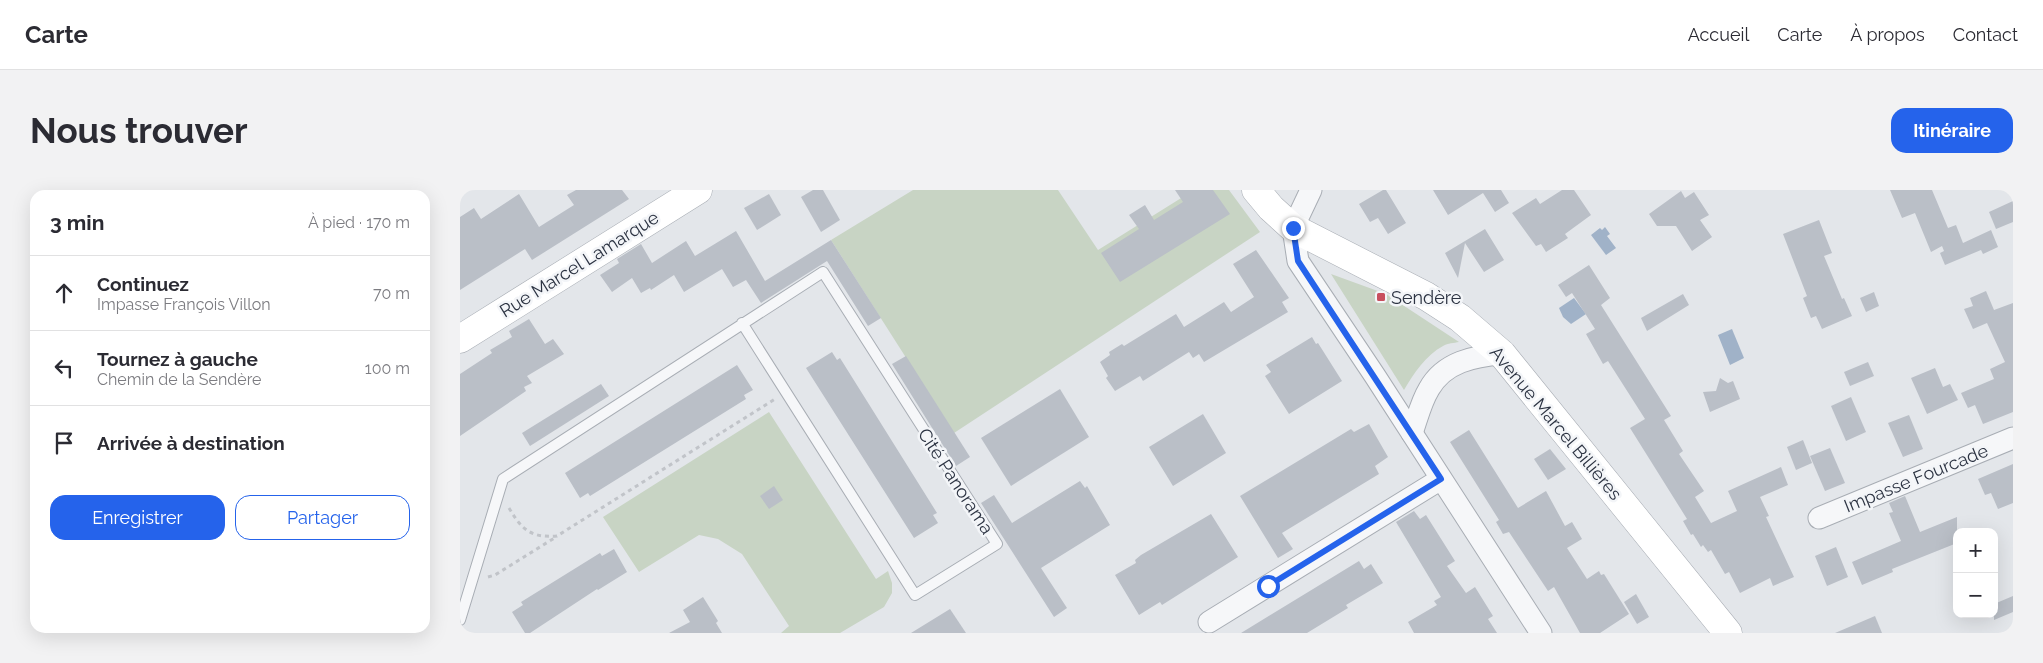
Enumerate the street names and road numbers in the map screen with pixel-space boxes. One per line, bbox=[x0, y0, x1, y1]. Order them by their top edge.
street label: Rue Marcel Lamarque bbox=[496, 206, 663, 321]
street label: Avenue Marcel Billières bbox=[1486, 342, 1627, 504]
street label: Cité Panorama bbox=[914, 424, 998, 538]
street label: Impasse Fourcade bbox=[1841, 439, 1991, 516]

